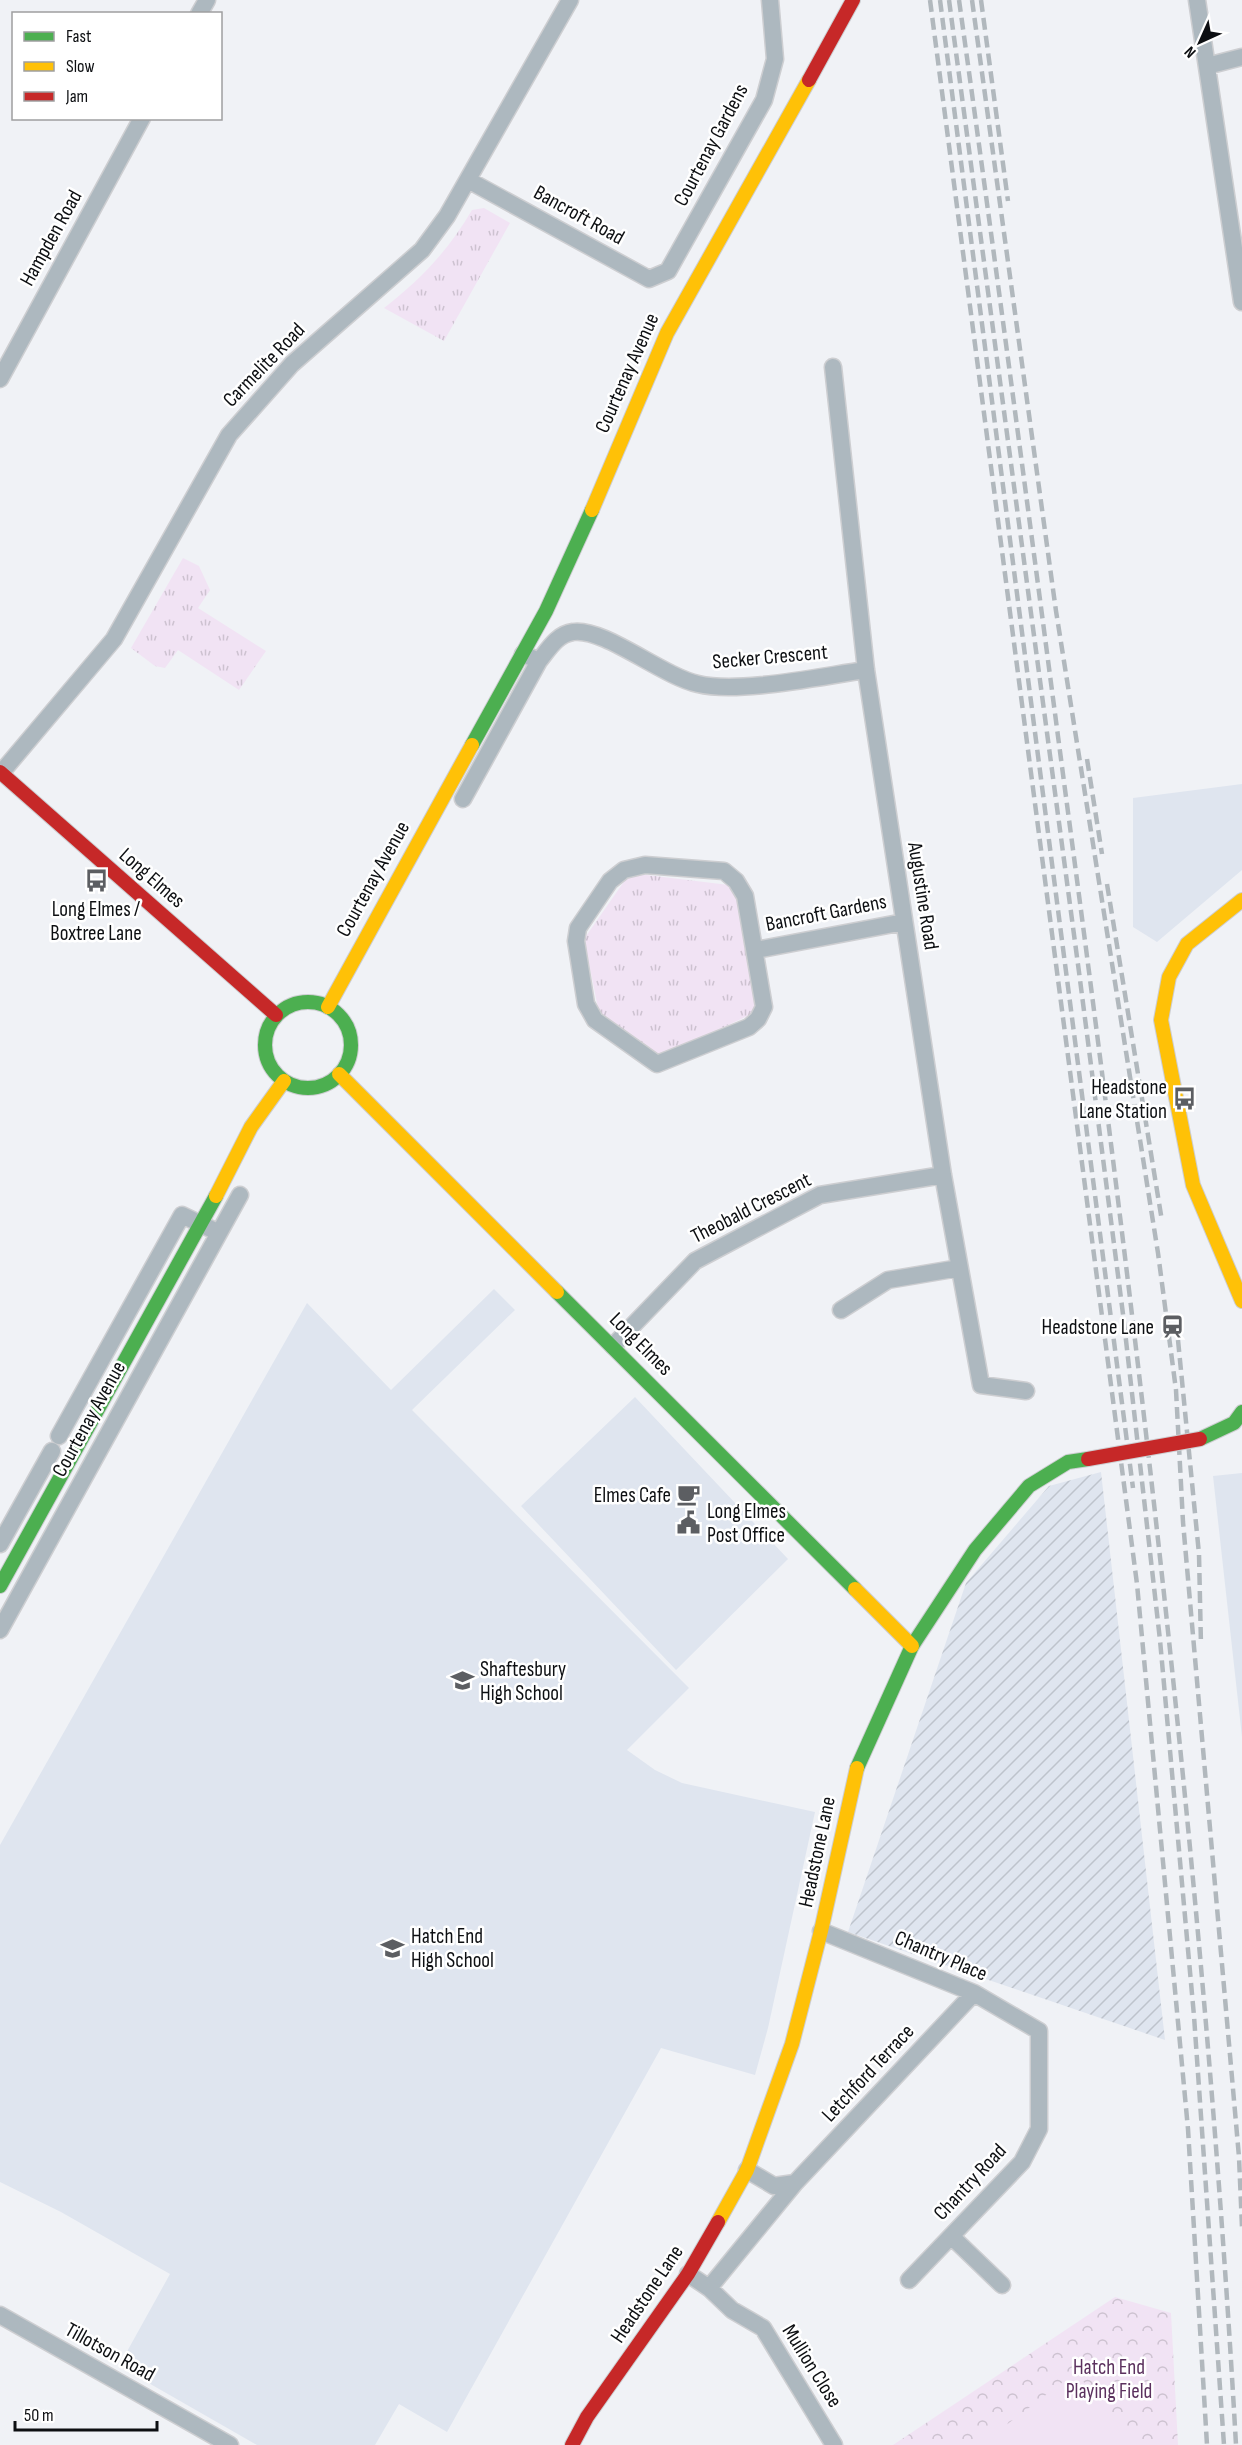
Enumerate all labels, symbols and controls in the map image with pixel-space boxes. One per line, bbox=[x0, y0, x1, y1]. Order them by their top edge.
legend bbox=[12, 12, 222, 120]
north arrow bbox=[1170, 12, 1230, 72]
text: Fast bbox=[66, 26, 92, 47]
text: N bbox=[1181, 42, 1200, 61]
text: Slow bbox=[66, 56, 95, 77]
street label: Courtenay Gardens bbox=[668, 80, 754, 210]
text: Jam bbox=[65, 86, 88, 107]
street label: Bancroft Road bbox=[529, 180, 629, 250]
street label: Hampden Road bbox=[15, 186, 87, 290]
street label: Courtenay Avenue bbox=[590, 309, 664, 437]
street label: Carmelite Road bbox=[218, 318, 310, 412]
street label: Secker Crescent bbox=[711, 640, 829, 674]
street label: Courtenay Avenue bbox=[331, 817, 415, 941]
street label: Augustine Road bbox=[902, 839, 944, 952]
street label: Long Elmes bbox=[114, 843, 190, 913]
bus stop icon: Long Elmes / Boxtree Lane bbox=[83, 868, 109, 894]
street label: Bancroft Gardens bbox=[763, 889, 889, 937]
place label: Long Elmes / Boxtree Lane bbox=[50, 897, 142, 946]
place label: Headstone Lane Station bbox=[1079, 1075, 1167, 1124]
bus stop icon: Headstone Lane Station bbox=[1172, 1086, 1198, 1112]
street label: Theobald Crescent bbox=[687, 1167, 815, 1249]
street label: Long Elmes bbox=[604, 1307, 678, 1381]
station icon: Headstone Lane bbox=[1159, 1314, 1185, 1340]
place label: Headstone Lane bbox=[1042, 1315, 1154, 1340]
street label: Courtenay Avenue bbox=[47, 1357, 131, 1481]
cafe icon: Elmes Cafe bbox=[676, 1482, 702, 1508]
place label: Elmes Cafe bbox=[594, 1483, 671, 1508]
place label: Long Elmes Post Office bbox=[707, 1499, 786, 1548]
public building icon: Long Elmes Post Office bbox=[676, 1510, 702, 1536]
place label: Shaftesbury High School bbox=[480, 1657, 566, 1706]
school or university icon: Shaftesbury High School bbox=[449, 1668, 475, 1694]
street label: Headstone Lane bbox=[793, 1794, 841, 1910]
place label: Hatch End High School bbox=[411, 1924, 494, 1973]
street label: Chantry Place bbox=[891, 1925, 991, 1987]
school or university icon: Hatch End High School bbox=[380, 1935, 406, 1961]
street label: Letchford Terrace bbox=[817, 2019, 919, 2127]
street label: Chantry Road bbox=[928, 2139, 1012, 2225]
street label: Headstone Lane bbox=[605, 2240, 689, 2348]
street label: Tillotson Road bbox=[61, 2317, 159, 2387]
street label: Mullion Close bbox=[777, 2320, 847, 2412]
park label: Hatch End Playing Field bbox=[1066, 2355, 1152, 2404]
scale bar bbox=[15, 2394, 158, 2432]
text: 50 m bbox=[24, 2405, 54, 2426]

